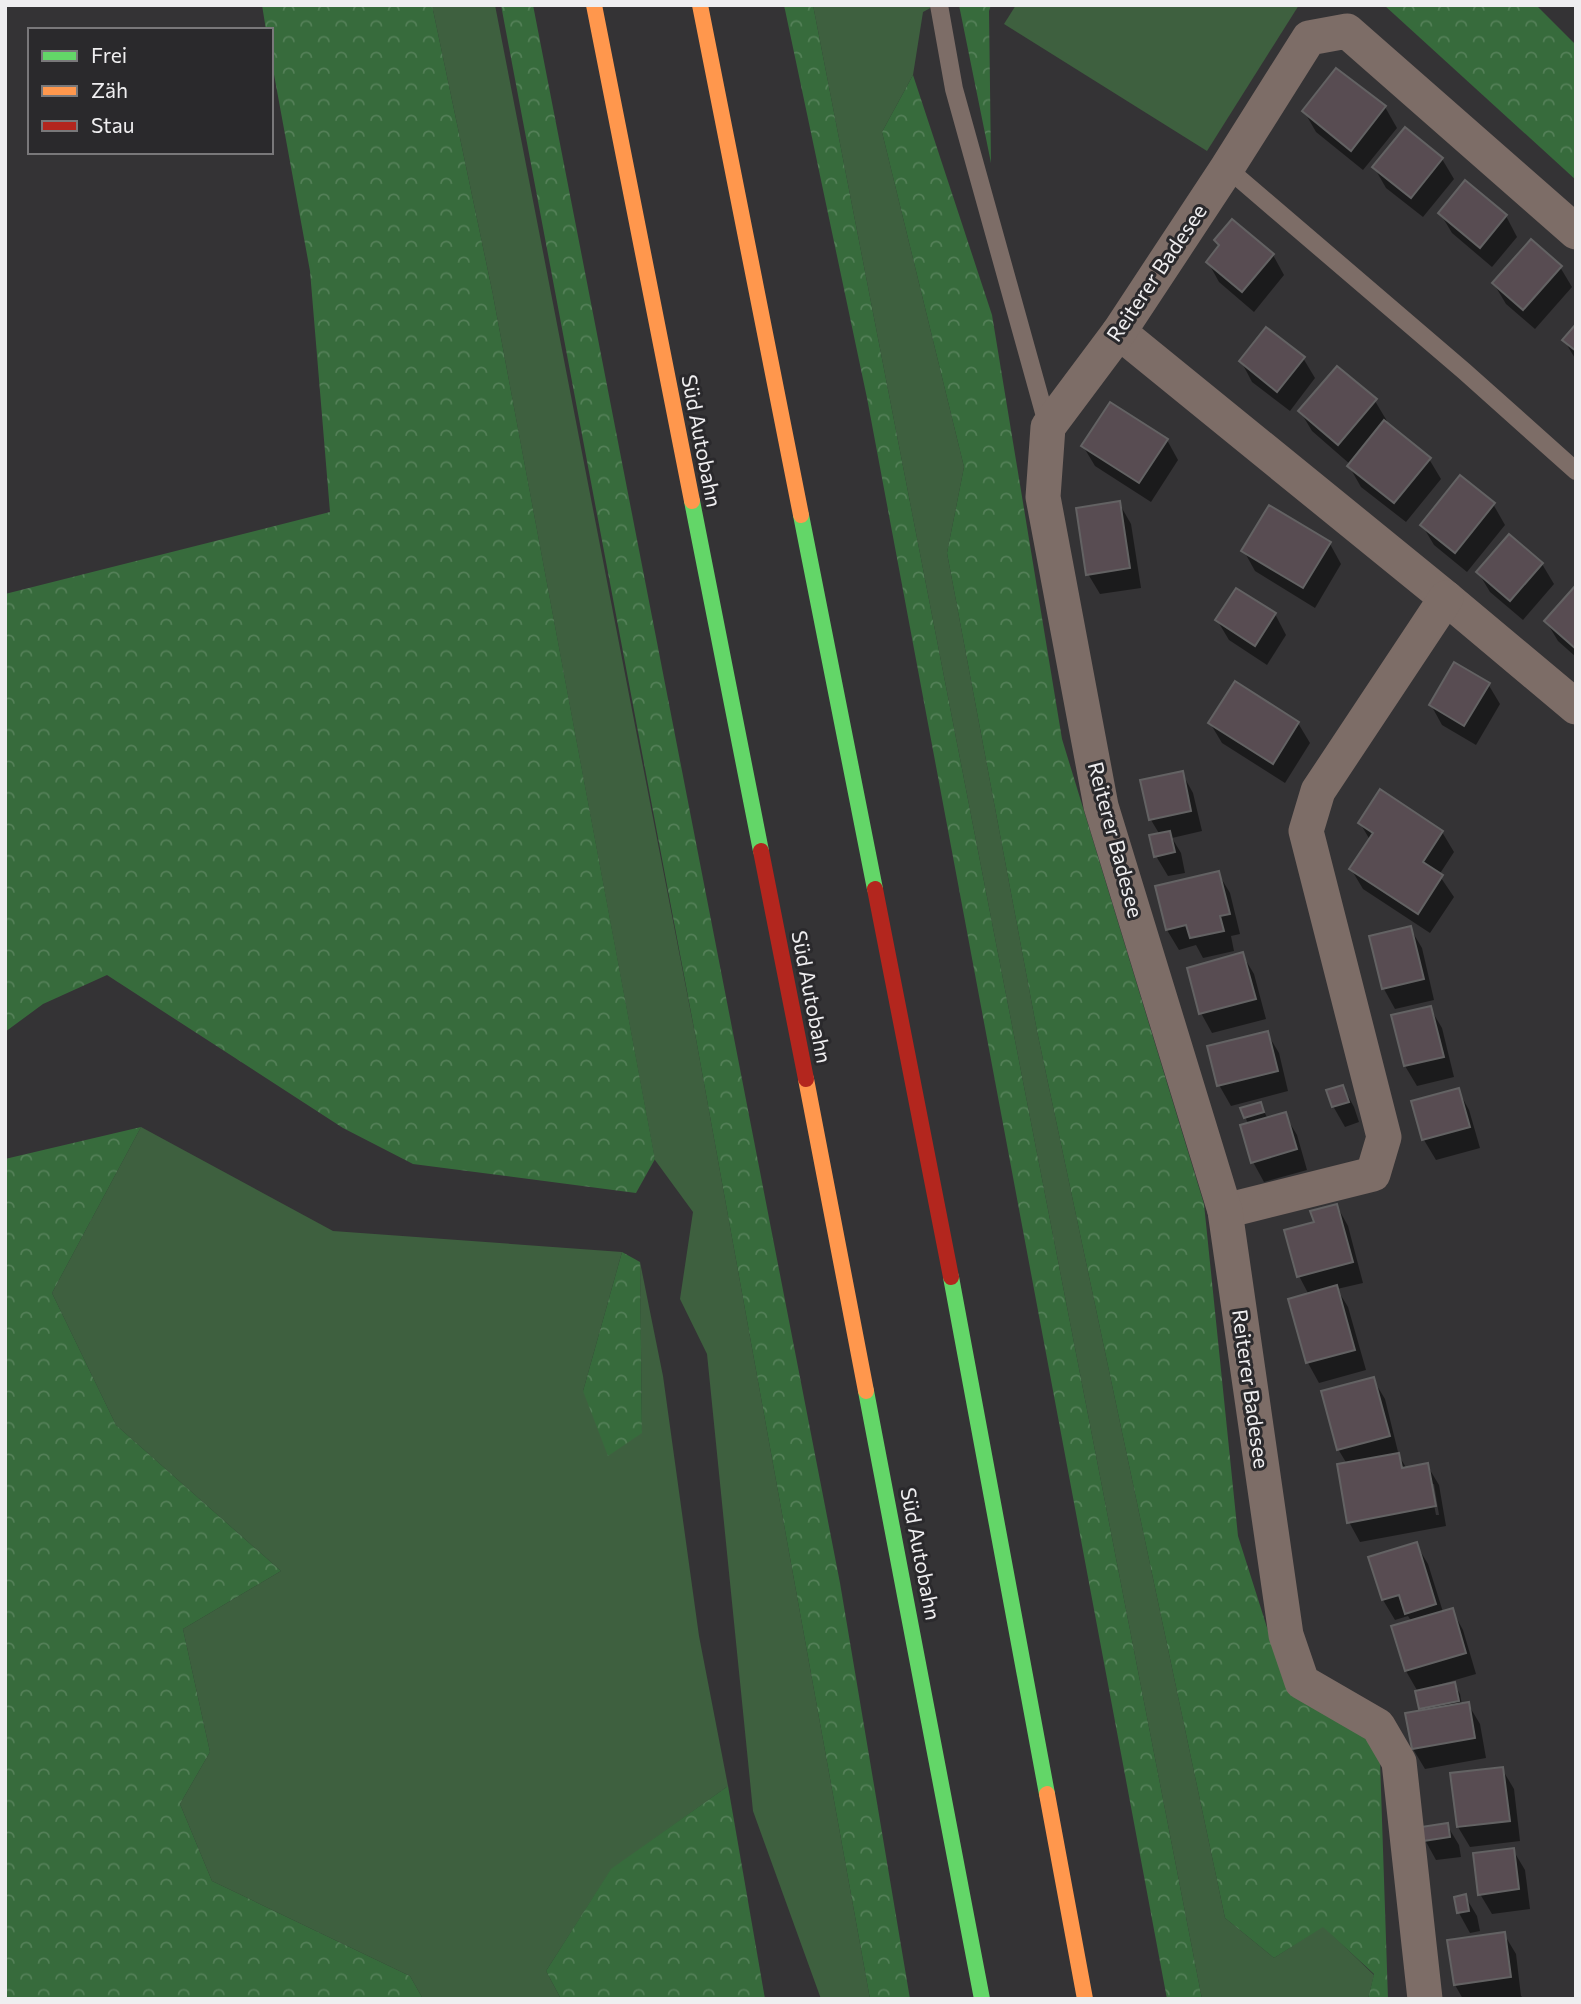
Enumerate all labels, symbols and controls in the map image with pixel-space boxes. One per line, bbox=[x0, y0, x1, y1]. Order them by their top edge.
legend bbox=[28, 28, 273, 154]
text: Frei bbox=[91, 42, 127, 67]
text: Zäh bbox=[91, 77, 128, 102]
text: Stau bbox=[91, 112, 134, 137]
street label: Reiterer Badesee bbox=[1101, 199, 1211, 346]
street label: Süd Autobahn bbox=[677, 372, 728, 509]
street label: Reiterer Badesee bbox=[1084, 759, 1149, 920]
street label: Süd Autobahn bbox=[787, 928, 838, 1065]
street label: Reiterer Badesee bbox=[1228, 1308, 1275, 1470]
street label: Süd Autobahn bbox=[896, 1485, 947, 1622]

